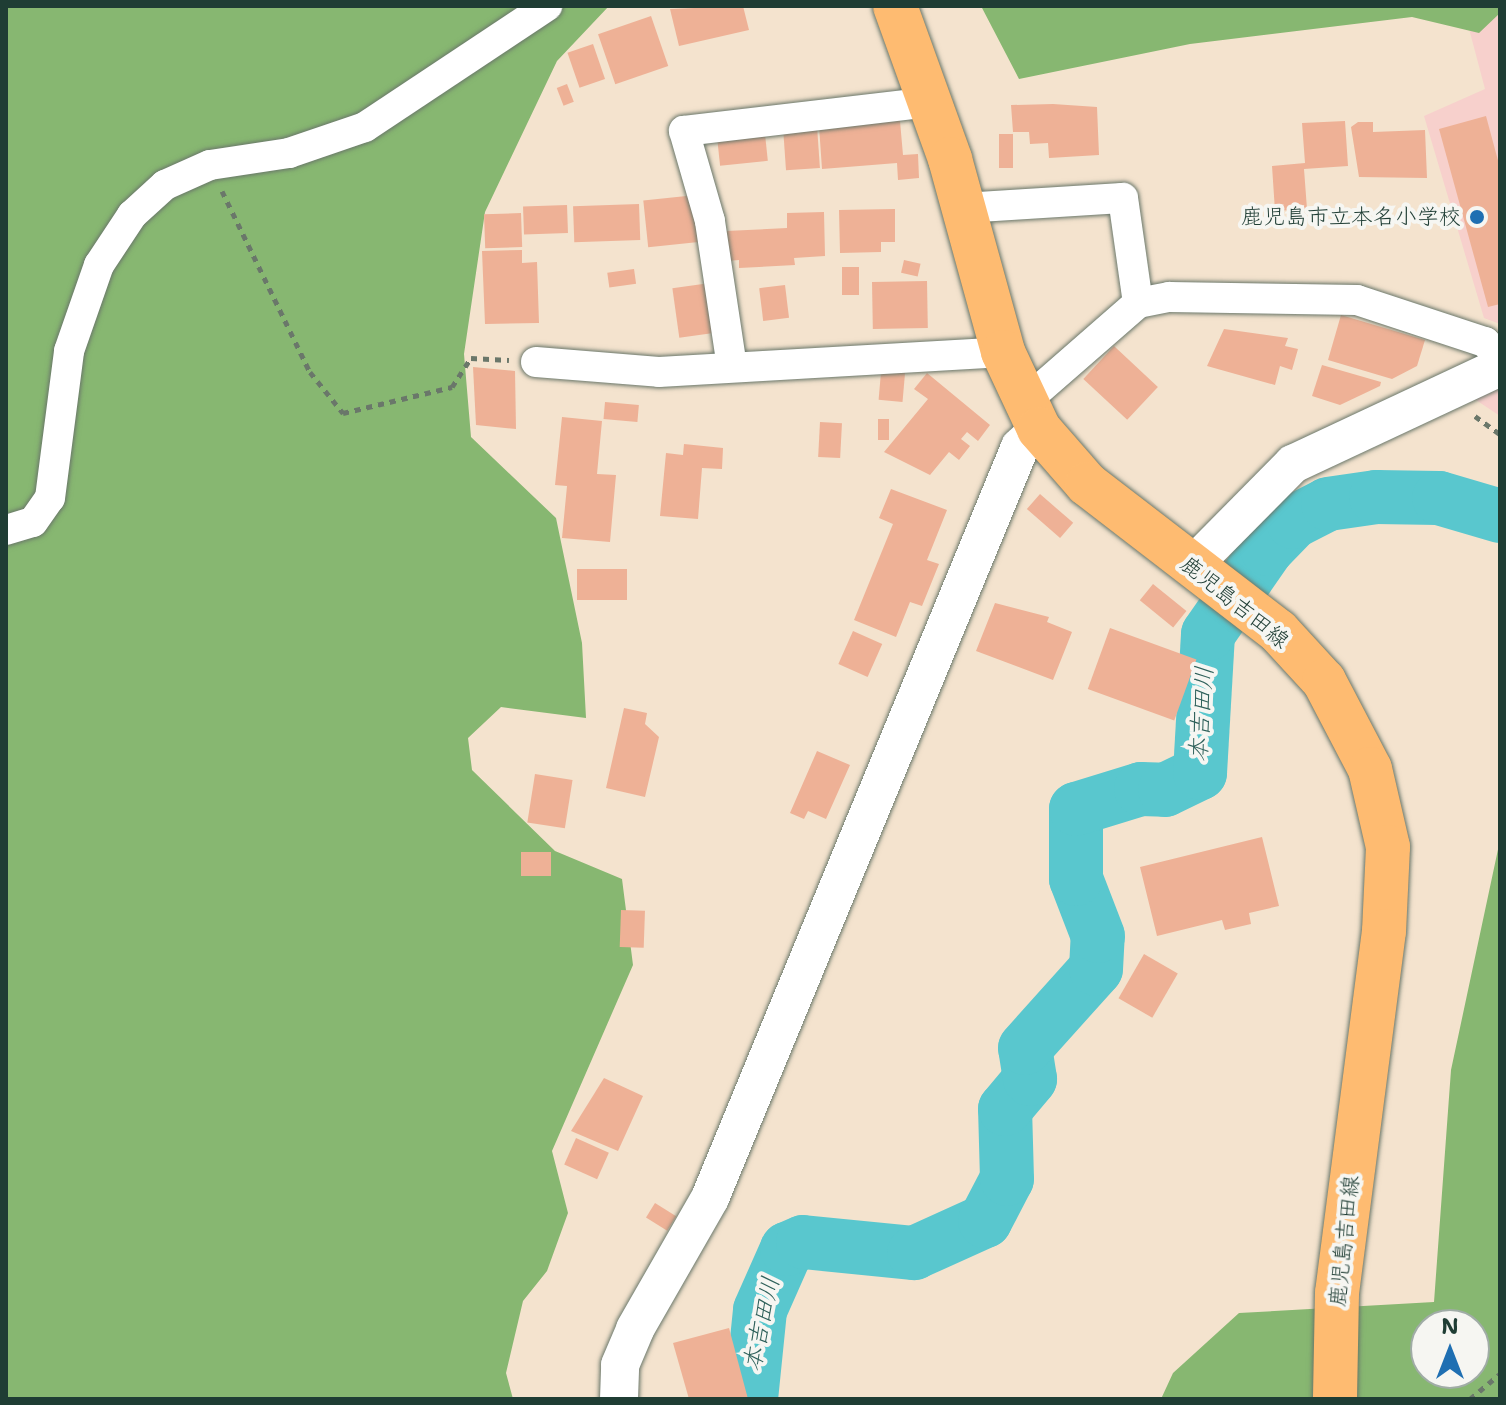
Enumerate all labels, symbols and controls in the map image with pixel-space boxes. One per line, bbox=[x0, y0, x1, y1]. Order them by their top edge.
place label: 鹿児島市立本名小学校 bbox=[1241, 204, 1461, 230]
marker: 鹿児島市立本名小学校 bbox=[1468, 208, 1486, 226]
street label: 鹿児島吉田線 bbox=[1175, 550, 1295, 654]
water label: 本吉田川 bbox=[1184, 665, 1220, 763]
street label: 鹿児島吉田線 bbox=[1324, 1174, 1364, 1308]
water label: 本吉田川 bbox=[738, 1274, 786, 1374]
north arrow bbox=[1410, 1309, 1490, 1389]
text: N bbox=[1441, 1312, 1459, 1341]

